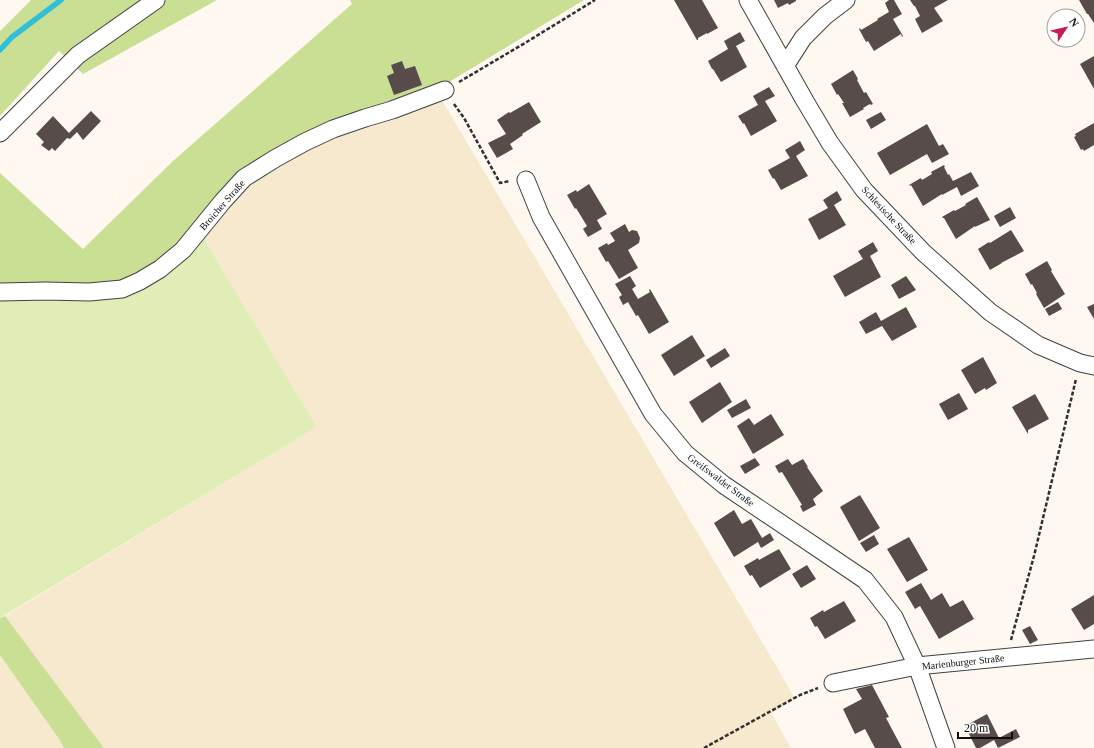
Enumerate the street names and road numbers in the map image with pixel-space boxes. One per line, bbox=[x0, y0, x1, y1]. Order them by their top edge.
street label: Broicher Straße bbox=[197, 177, 247, 232]
street label: Schlesische Straße bbox=[860, 184, 919, 246]
street label: Greifswalder Straße bbox=[686, 451, 757, 509]
street label: Marienburger Straße bbox=[921, 652, 1005, 672]

